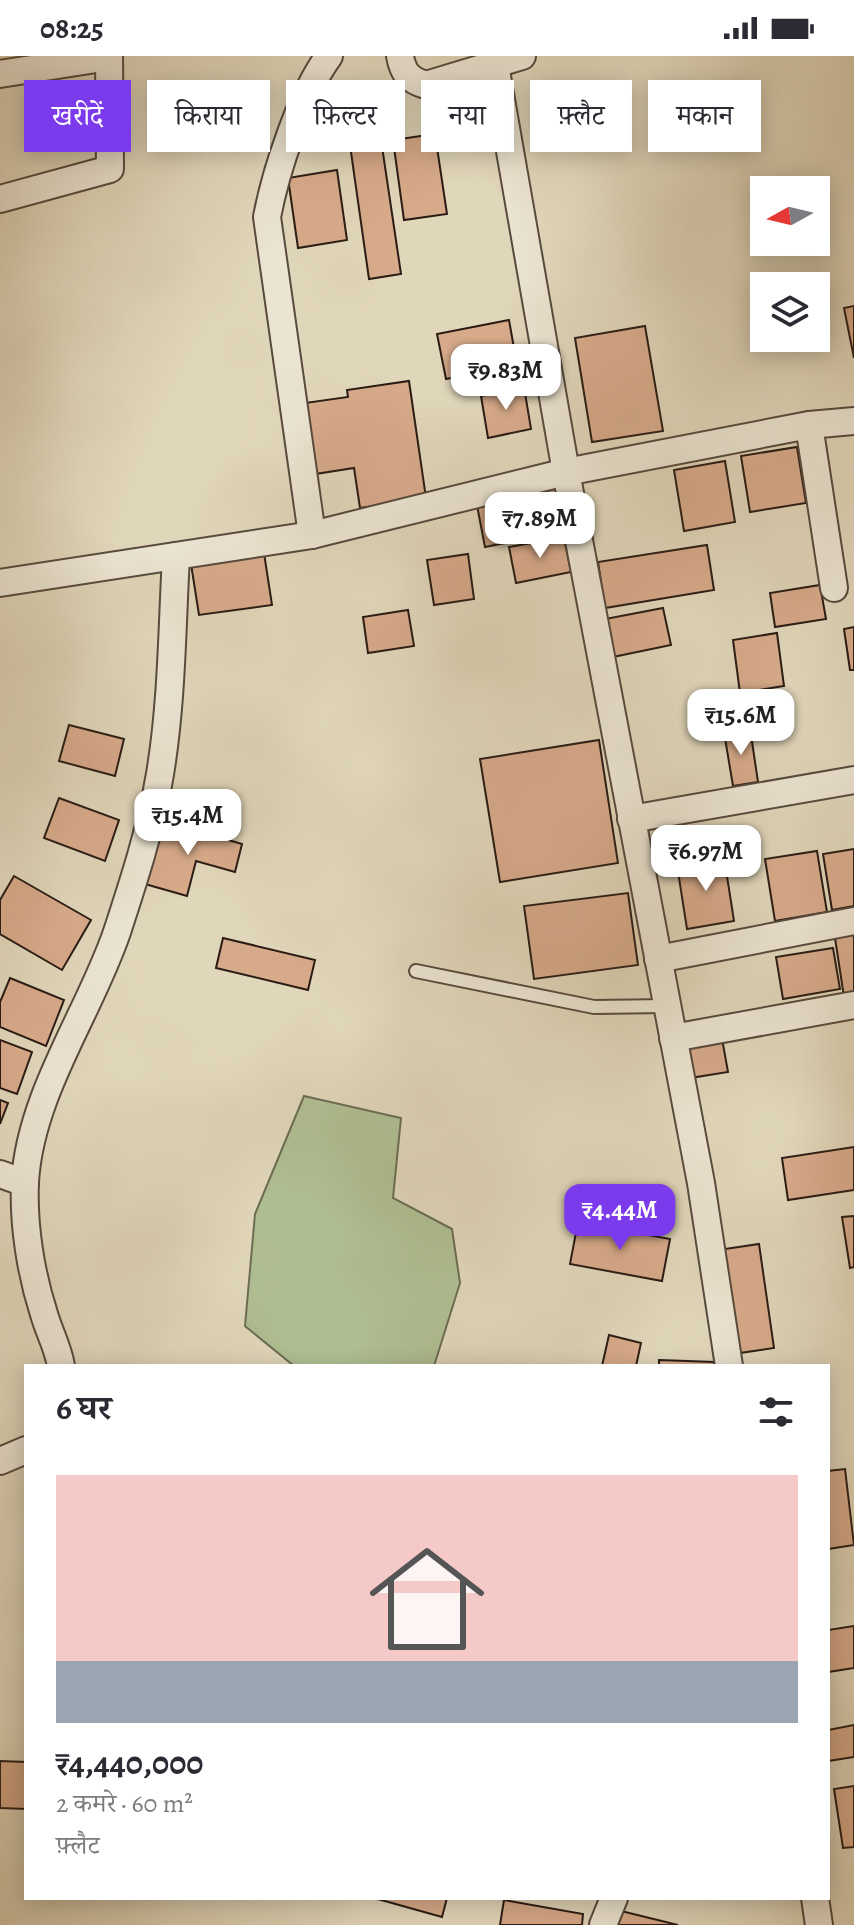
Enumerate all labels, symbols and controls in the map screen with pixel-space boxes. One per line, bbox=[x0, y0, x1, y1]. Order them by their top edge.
text: 08:25 bbox=[40, 8, 104, 48]
chip: खरीदें bbox=[24, 80, 131, 152]
chip: किराया bbox=[147, 80, 270, 152]
chip: फ़िल्टर bbox=[286, 80, 405, 152]
chip: नया bbox=[421, 80, 514, 152]
chip: फ़्लैट bbox=[530, 80, 632, 152]
chip: मकान bbox=[648, 80, 761, 152]
north arrow bbox=[750, 176, 830, 256]
map controls bbox=[750, 176, 830, 352]
button: layers bbox=[750, 272, 830, 352]
pin: ₹9.83M bbox=[441, 344, 571, 412]
text: ₹9.83M bbox=[469, 352, 543, 387]
pin: ₹7.89M bbox=[475, 492, 605, 560]
text: ₹7.89M bbox=[503, 500, 577, 535]
pin: ₹15.6M bbox=[676, 689, 806, 757]
text: ₹15.6M bbox=[705, 697, 777, 732]
pin: ₹15.4M bbox=[123, 789, 253, 857]
text: ₹15.4M bbox=[152, 797, 224, 832]
pin: ₹6.97M bbox=[641, 825, 771, 893]
text: ₹6.97M bbox=[669, 833, 743, 868]
pin: ₹4.44M bbox=[555, 1184, 685, 1252]
text: ₹4.44M bbox=[582, 1192, 658, 1227]
text: 6 घर bbox=[56, 1384, 112, 1431]
icon: filters bbox=[754, 1390, 798, 1434]
icon: home bbox=[355, 1527, 499, 1671]
text: ₹4,440,000 bbox=[56, 1739, 203, 1786]
text: 2 कमरे · 60 m² bbox=[56, 1786, 193, 1821]
text: फ़्लैट bbox=[56, 1828, 99, 1863]

